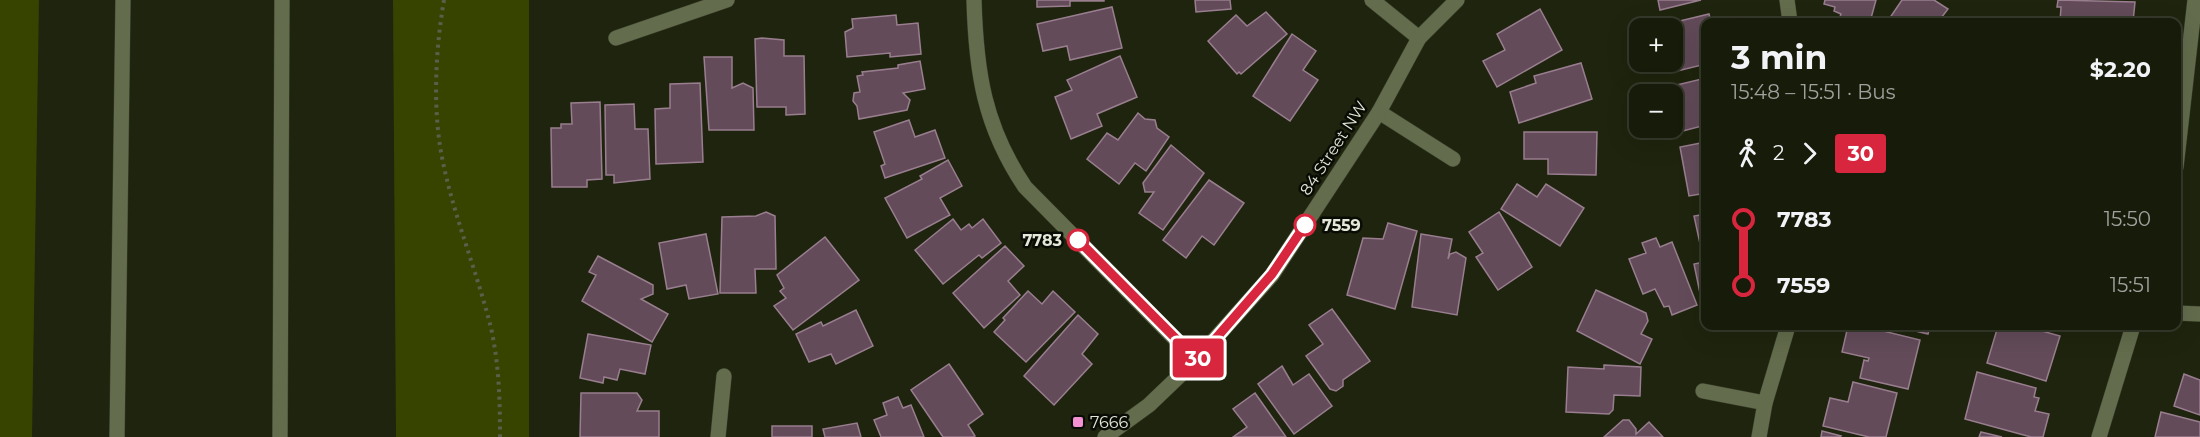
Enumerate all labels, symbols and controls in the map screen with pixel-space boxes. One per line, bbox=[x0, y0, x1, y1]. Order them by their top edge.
map controls bbox=[1629, 18, 1683, 138]
button: + bbox=[1629, 18, 1683, 72]
text: 3 min bbox=[1731, 37, 1827, 77]
text: $2.20 bbox=[2090, 56, 2151, 83]
text: 15:48 – 15:51 · Bus bbox=[1731, 80, 1896, 104]
button: − bbox=[1629, 84, 1683, 138]
street label: 84 Street NW bbox=[1296, 98, 1371, 199]
icon: walk bbox=[1731, 137, 1764, 170]
icon: forward bbox=[1793, 137, 1826, 170]
text: 2 bbox=[1773, 141, 1784, 165]
text: 30 bbox=[1847, 141, 1874, 166]
text: 7783 bbox=[1777, 206, 1831, 233]
text: 15:50 bbox=[2104, 207, 2151, 231]
marker: 7559 bbox=[1294, 214, 1316, 236]
place label: 7559 bbox=[1322, 216, 1361, 235]
marker: 7783 bbox=[1067, 229, 1089, 251]
place label: 7783 bbox=[1022, 231, 1062, 250]
text: 7559 bbox=[1777, 272, 1830, 299]
text: 15:51 bbox=[2110, 273, 2151, 297]
line badge: 30 bbox=[1171, 338, 1225, 378]
text: 30 bbox=[1185, 346, 1211, 371]
place label: 7666 bbox=[1090, 413, 1129, 432]
marker: 7666 bbox=[1071, 415, 1085, 429]

